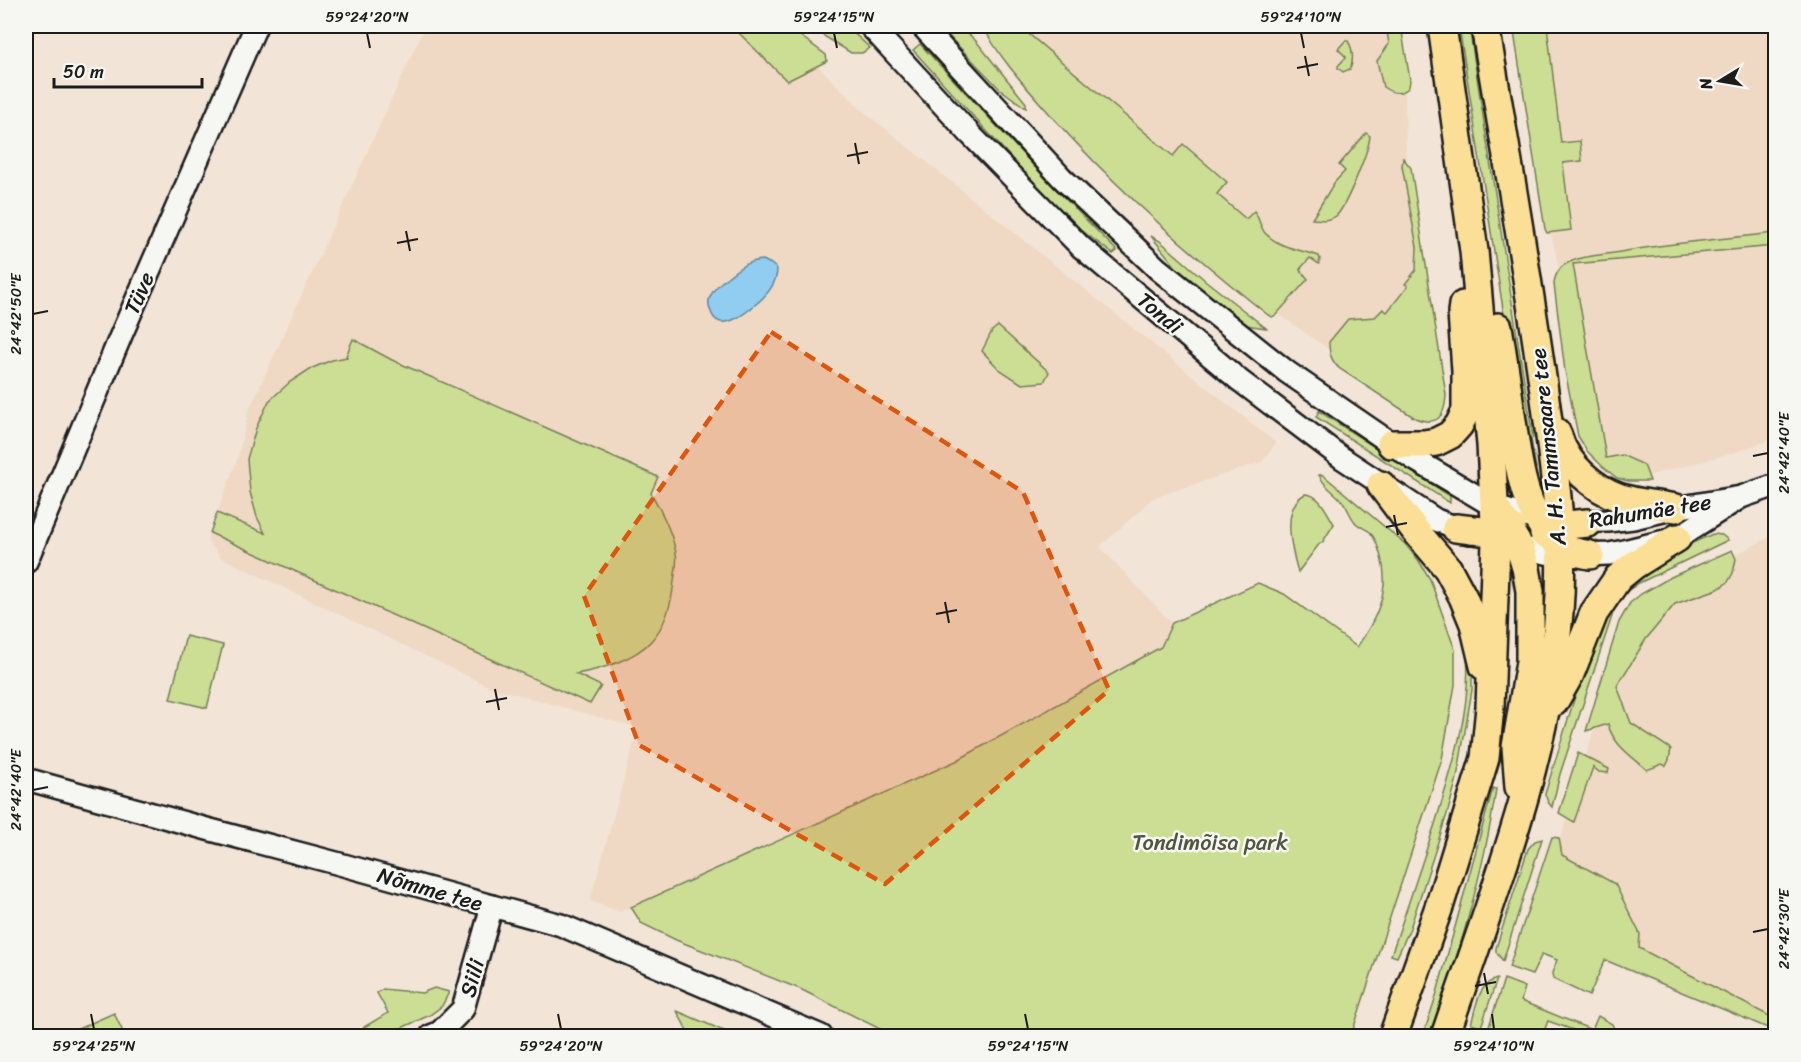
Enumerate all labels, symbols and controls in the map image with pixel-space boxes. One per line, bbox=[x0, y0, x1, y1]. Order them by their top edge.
text: 59°24'20"N bbox=[325, 4, 409, 30]
text: 59°24'15"N bbox=[794, 4, 875, 30]
text: 59°24'10"N bbox=[1261, 4, 1342, 30]
scale bar bbox=[54, 51, 202, 89]
north arrow bbox=[1690, 51, 1750, 111]
text: 50 m bbox=[63, 56, 104, 88]
text: N bbox=[1690, 75, 1721, 93]
street label: Tüve bbox=[112, 265, 166, 321]
text: 24°42'50"E bbox=[3, 272, 29, 355]
street label: Tondi bbox=[1128, 282, 1193, 345]
street label: A. H. Tammsaare tee bbox=[1518, 346, 1578, 548]
text: 24°42'40"E bbox=[1771, 411, 1797, 494]
street label: Rahumäe tee bbox=[1586, 482, 1714, 540]
text: 24°42'40"E bbox=[3, 748, 29, 831]
park label: Tondimõisa park bbox=[1132, 823, 1288, 862]
street label: Nõmme tee bbox=[373, 855, 488, 923]
text: 24°42'30"E bbox=[1771, 887, 1797, 969]
street label: Siili bbox=[448, 953, 496, 1002]
text: 59°24'25"N bbox=[53, 1033, 136, 1059]
text: 59°24'20"N bbox=[519, 1033, 603, 1059]
text: 59°24'15"N bbox=[988, 1033, 1069, 1059]
text: 59°24'10"N bbox=[1454, 1033, 1535, 1059]

